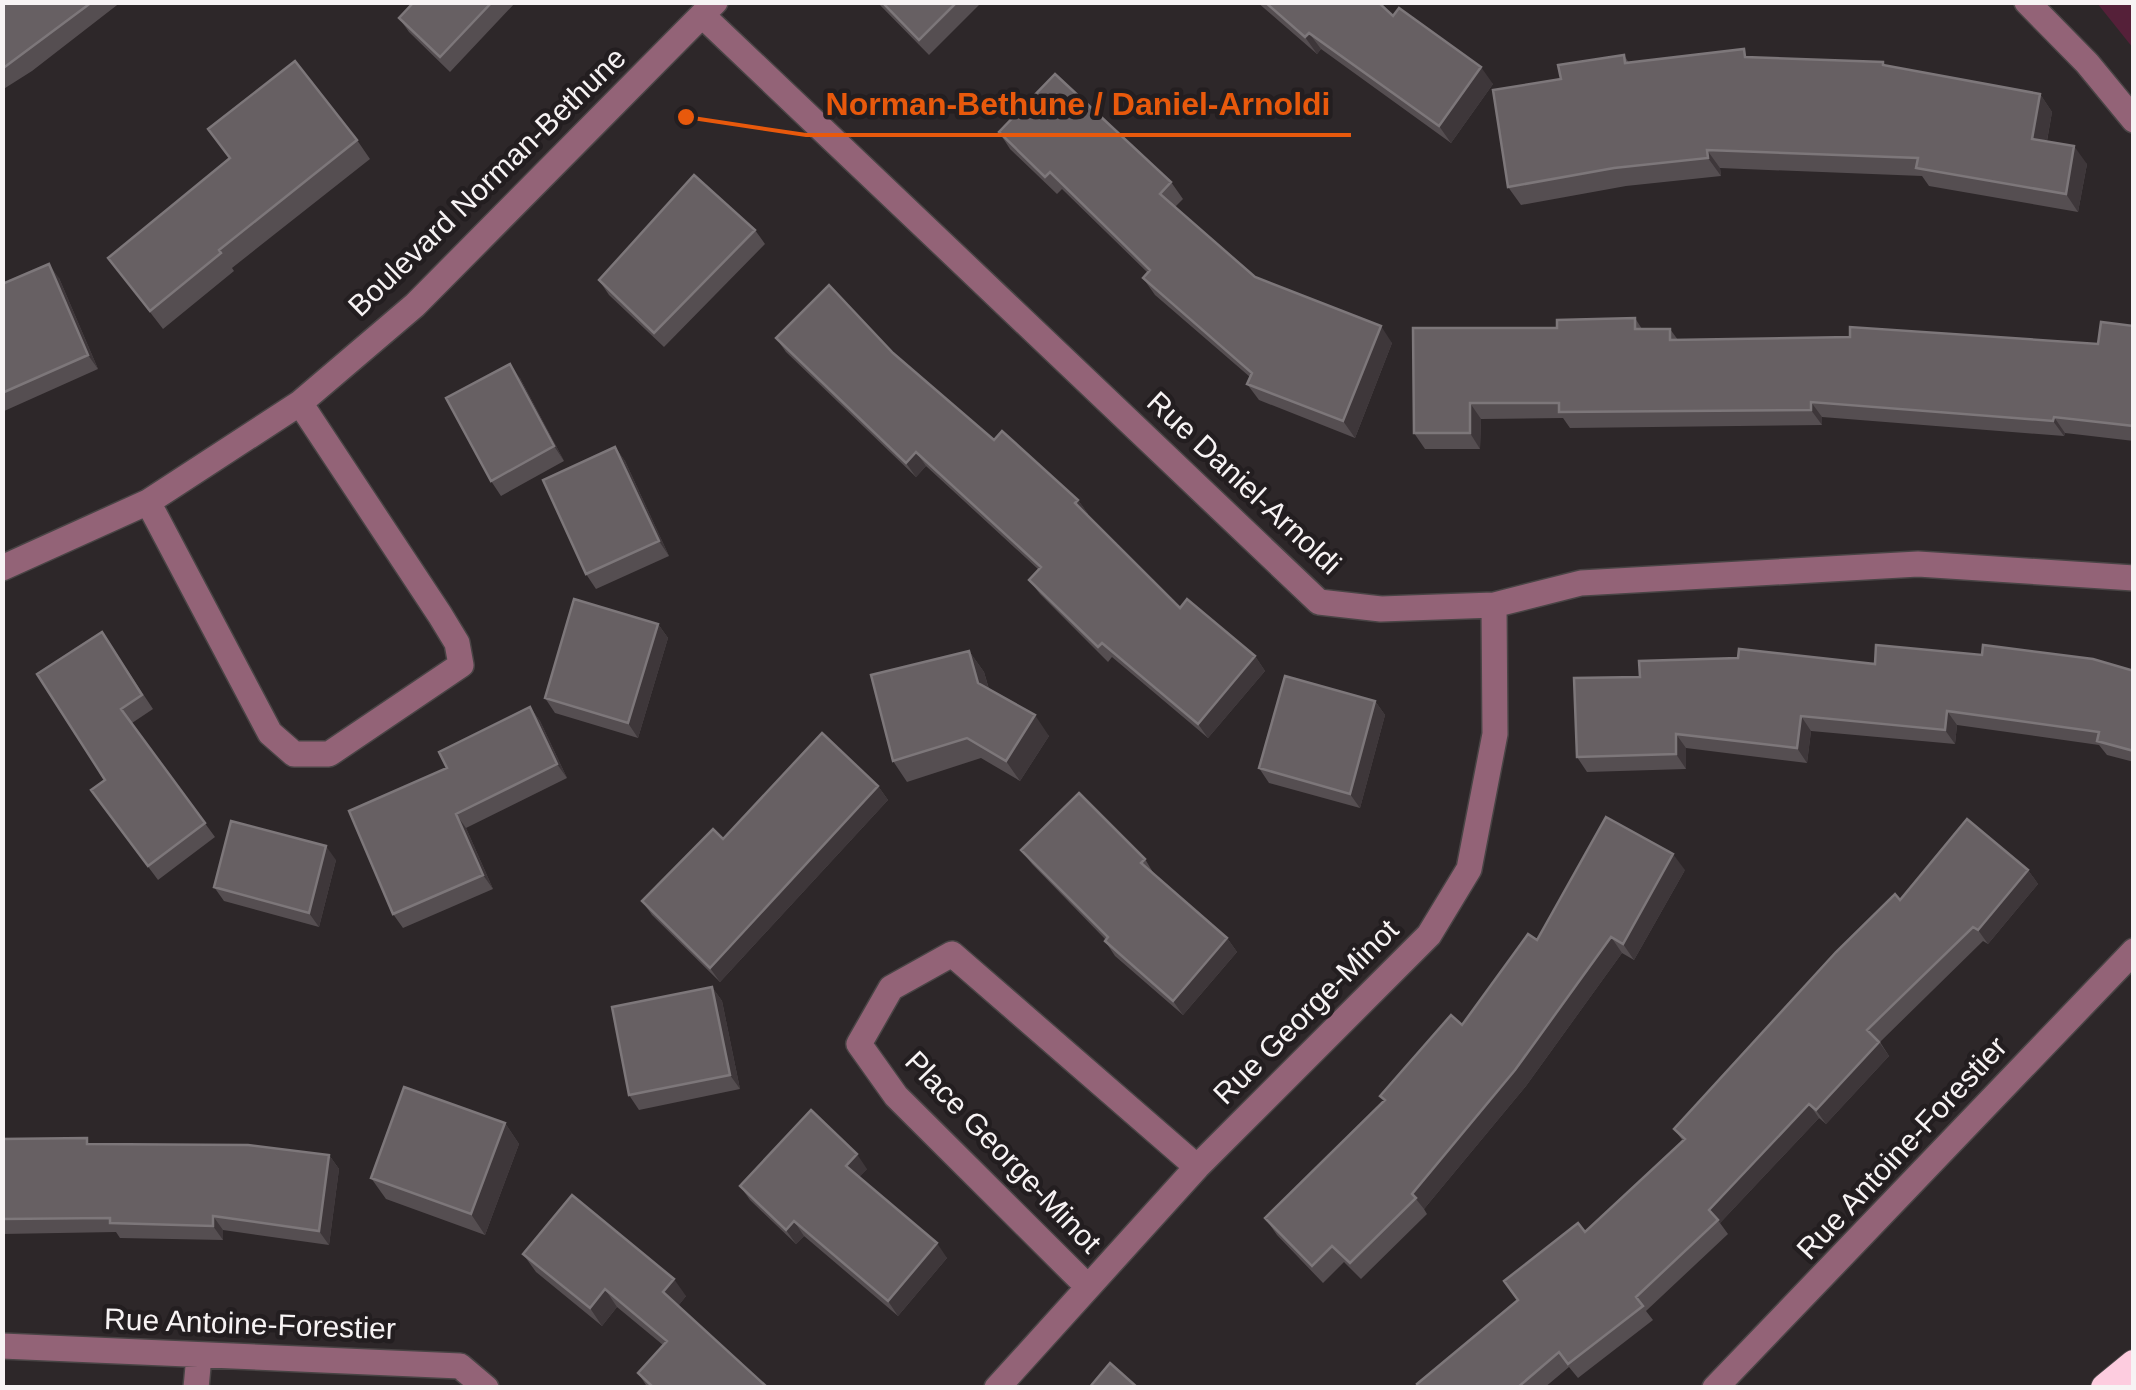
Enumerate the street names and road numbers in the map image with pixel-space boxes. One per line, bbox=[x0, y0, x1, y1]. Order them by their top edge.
street label: Boulevard Norman-Bethune bbox=[341, 41, 632, 323]
street label: Rue Daniel-Arnoldi bbox=[1141, 385, 1348, 581]
street label: Rue George-Minot bbox=[1207, 912, 1405, 1111]
street label: Rue Antoine-Forestier bbox=[1790, 1030, 2013, 1266]
street label: Place George-Minot bbox=[899, 1044, 1108, 1260]
street label: Rue Antoine-Forestier bbox=[104, 1302, 396, 1345]

